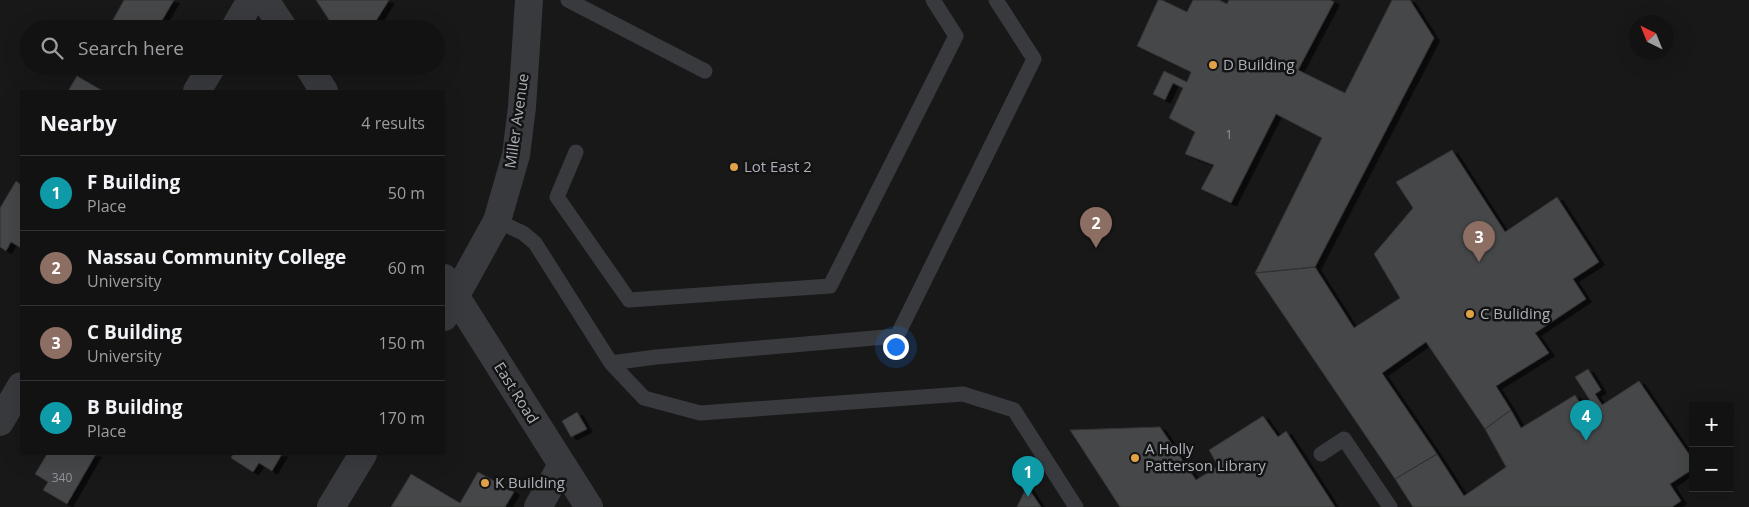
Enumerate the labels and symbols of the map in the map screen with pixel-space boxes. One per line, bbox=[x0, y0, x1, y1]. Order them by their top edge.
north arrow bbox=[1629, 15, 1674, 60]
place label: D Building bbox=[1223, 54, 1295, 74]
marker: D Building bbox=[1207, 59, 1219, 71]
street label: Miller Avenue bbox=[499, 72, 533, 170]
house number: 1 bbox=[1226, 126, 1232, 143]
place label: Lot East 2 bbox=[744, 156, 812, 176]
marker: Lot East 2 bbox=[728, 161, 740, 173]
pin: 2 bbox=[1080, 207, 1112, 248]
pin: 3 bbox=[1463, 221, 1495, 262]
place label: C Buliding bbox=[1480, 303, 1550, 323]
marker: C Buliding bbox=[1464, 308, 1476, 320]
your location bbox=[883, 334, 909, 360]
street label: East Road bbox=[490, 358, 544, 427]
pin: 4 bbox=[1570, 400, 1602, 441]
place label: A Holly Patterson Library bbox=[1145, 438, 1266, 475]
marker: A Holly Patterson Library bbox=[1129, 452, 1141, 464]
pin: 1 bbox=[1012, 456, 1044, 497]
house number: 340 bbox=[52, 469, 72, 486]
place label: K Building bbox=[495, 472, 565, 492]
marker: K Building bbox=[479, 477, 491, 489]

